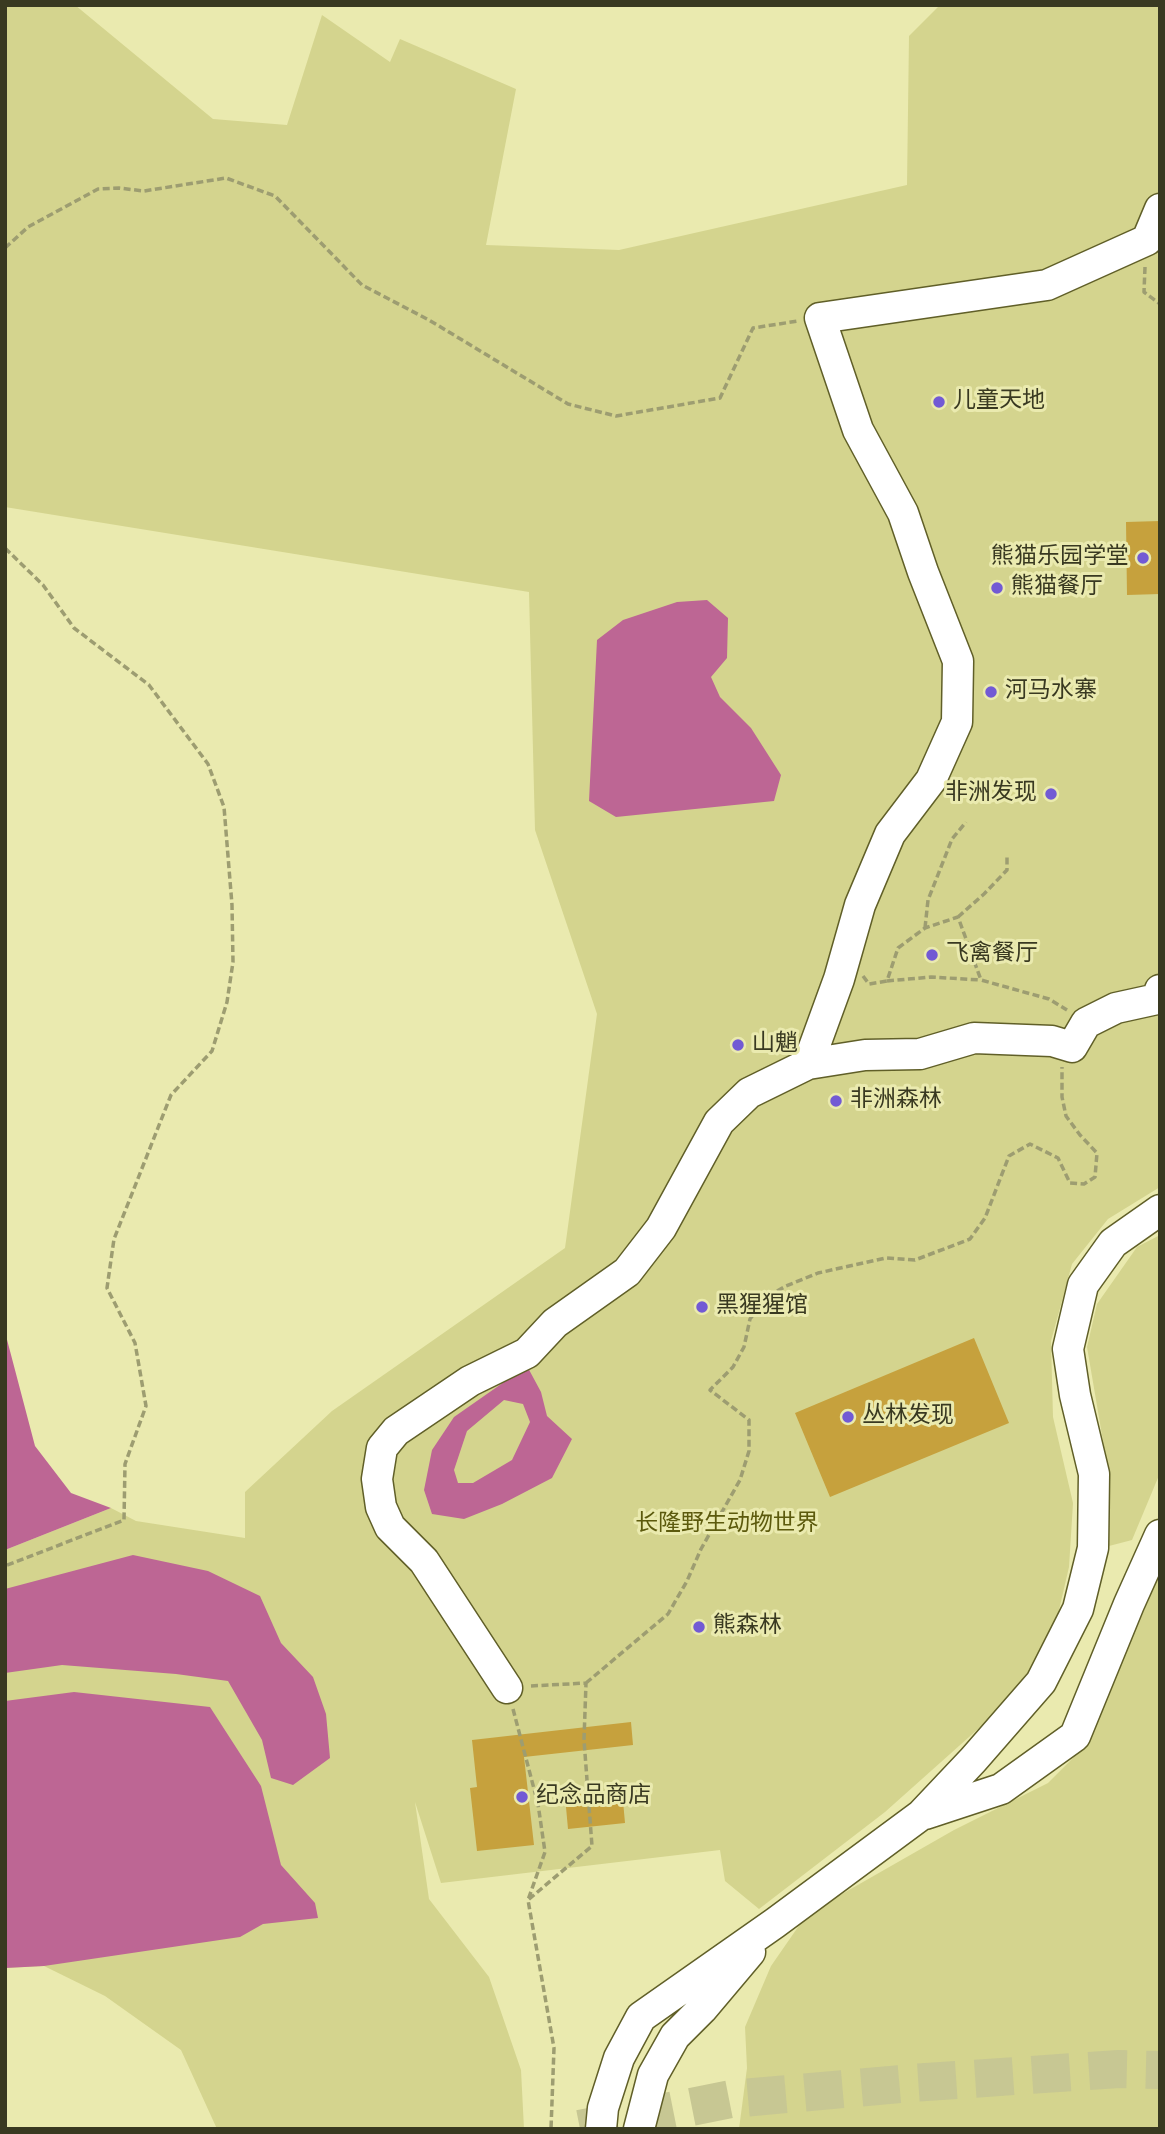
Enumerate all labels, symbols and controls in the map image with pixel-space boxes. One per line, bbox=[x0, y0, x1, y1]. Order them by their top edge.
place label: 儿童天地 bbox=[953, 388, 1045, 416]
marker: 儿童天地 bbox=[931, 394, 947, 410]
place label: 熊猫乐园学堂 bbox=[991, 544, 1129, 572]
marker: 熊猫乐园学堂 bbox=[1135, 550, 1151, 566]
place label: 熊猫餐厅 bbox=[1011, 574, 1103, 602]
marker: 熊猫餐厅 bbox=[989, 580, 1005, 596]
place label: 河马水寨 bbox=[1005, 678, 1097, 706]
marker: 河马水寨 bbox=[983, 684, 999, 700]
place label: 非洲发现 bbox=[945, 780, 1037, 808]
marker: 非洲发现 bbox=[1043, 786, 1059, 802]
place label: 飞禽餐厅 bbox=[946, 941, 1038, 969]
marker: 飞禽餐厅 bbox=[924, 947, 940, 963]
place label: 山魈 bbox=[752, 1031, 798, 1059]
marker: 山魈 bbox=[730, 1037, 746, 1053]
place label: 非洲森林 bbox=[850, 1087, 942, 1115]
marker: 非洲森林 bbox=[828, 1093, 844, 1109]
place label: 黑猩猩馆 bbox=[716, 1293, 808, 1321]
marker: 黑猩猩馆 bbox=[694, 1299, 710, 1315]
place label: 丛林发现 bbox=[862, 1403, 954, 1431]
marker: 丛林发现 bbox=[840, 1409, 856, 1425]
park label: 长隆野生动物世界 bbox=[635, 1511, 819, 1539]
place label: 熊森林 bbox=[713, 1613, 782, 1641]
marker: 熊森林 bbox=[691, 1619, 707, 1635]
place label: 纪念品商店 bbox=[536, 1783, 651, 1811]
marker: 纪念品商店 bbox=[514, 1789, 530, 1805]

